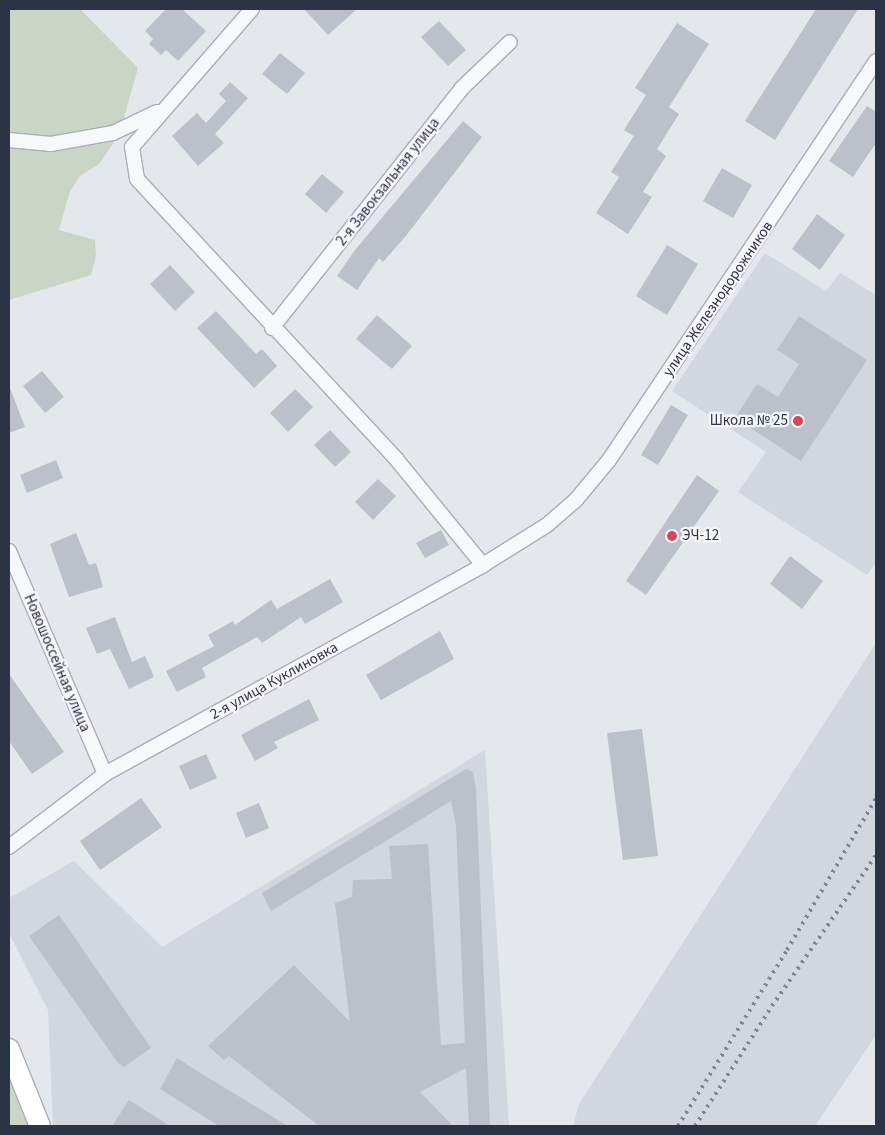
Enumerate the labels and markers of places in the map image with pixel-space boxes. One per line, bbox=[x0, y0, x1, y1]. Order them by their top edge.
place label: Школа № 25 bbox=[710, 412, 788, 430]
marker: Школа № 25 bbox=[792, 415, 804, 427]
place label: ЭЧ-12 bbox=[682, 527, 719, 545]
marker: ЭЧ-12 bbox=[666, 530, 678, 542]

